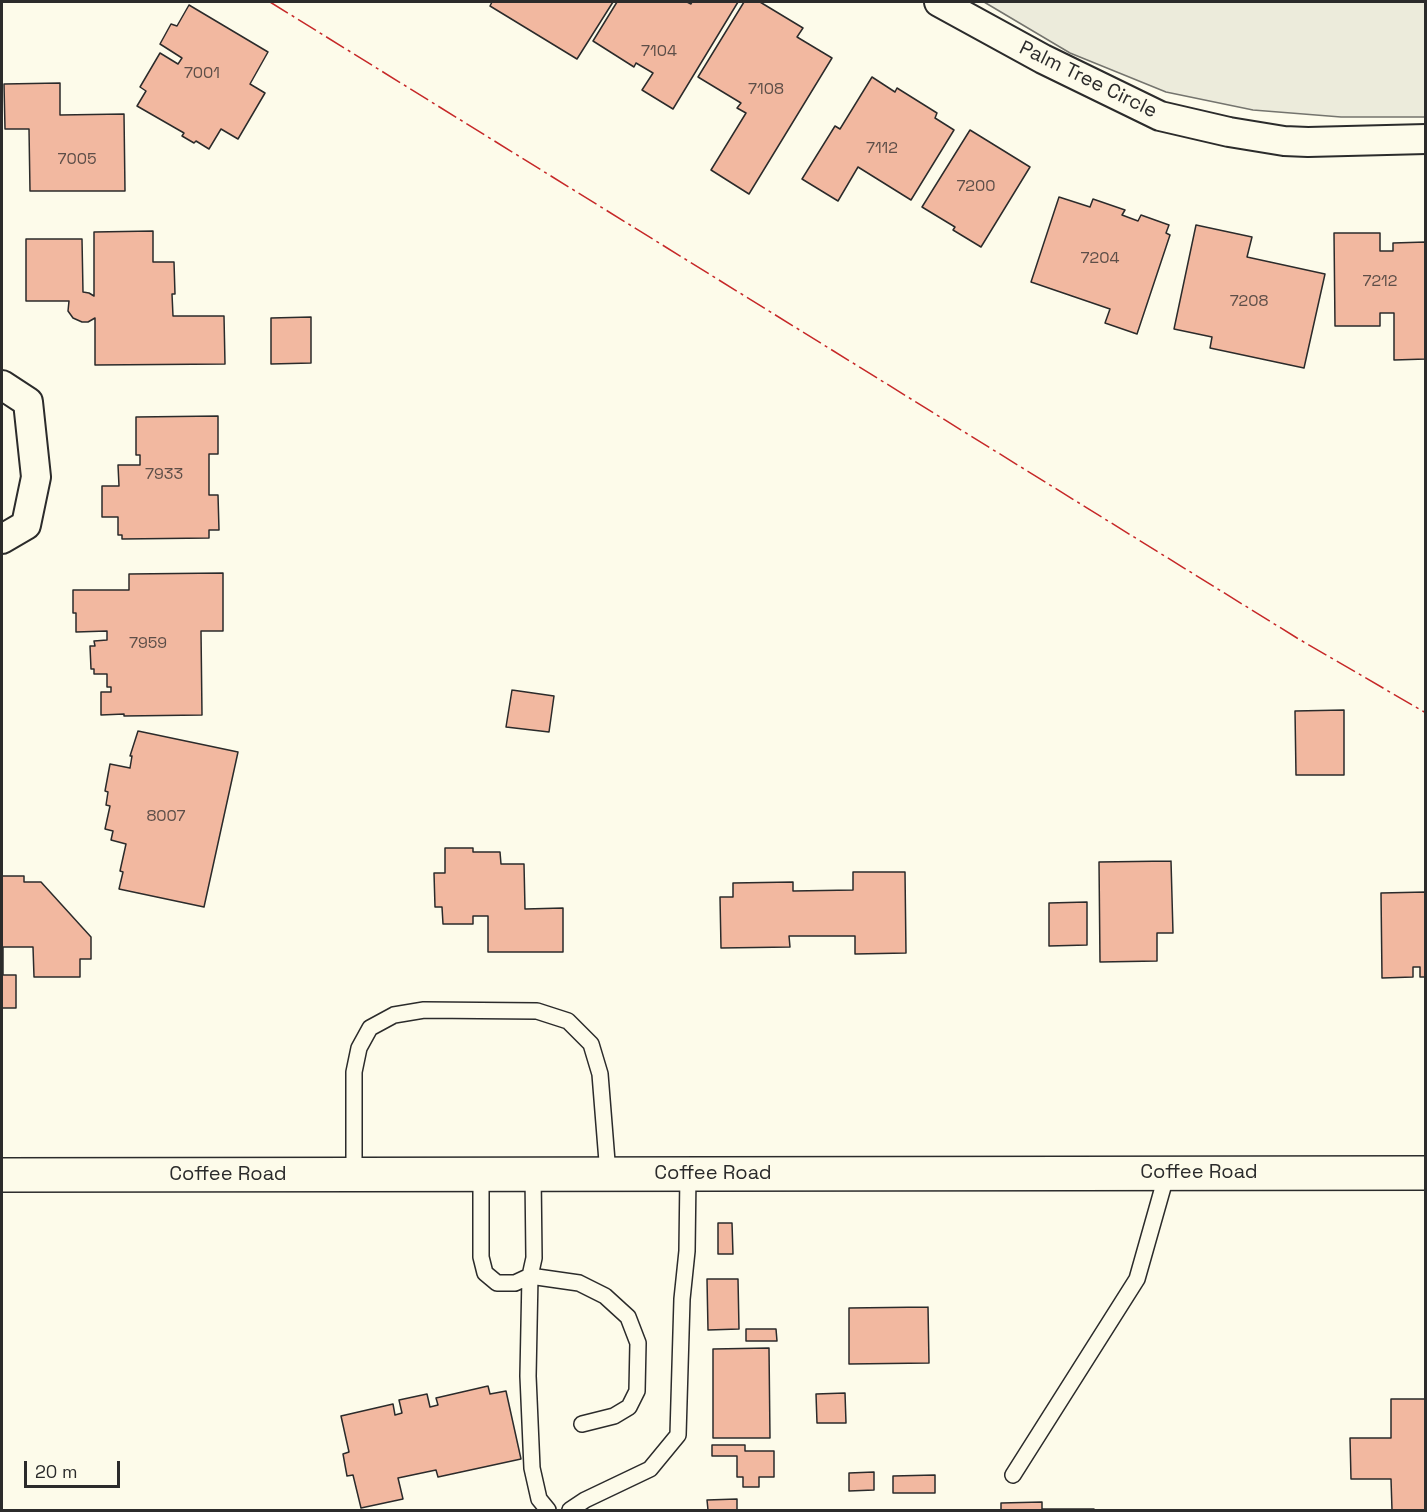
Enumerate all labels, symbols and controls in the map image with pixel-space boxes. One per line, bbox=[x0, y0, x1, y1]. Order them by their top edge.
street label: Palm Tree Circle bbox=[1015, 36, 1161, 124]
house number: 7104 bbox=[641, 42, 677, 62]
house number: 7001 bbox=[184, 64, 220, 84]
house number: 7108 bbox=[748, 80, 784, 100]
house number: 7112 bbox=[866, 139, 898, 159]
house number: 7005 bbox=[58, 150, 96, 170]
house number: 7200 bbox=[956, 177, 996, 197]
house number: 7204 bbox=[1081, 249, 1119, 269]
house number: 7212 bbox=[1363, 272, 1397, 292]
house number: 7208 bbox=[1230, 292, 1268, 312]
house number: 7933 bbox=[145, 465, 183, 485]
house number: 7959 bbox=[129, 634, 167, 654]
house number: 8007 bbox=[146, 807, 186, 827]
street label: Coffee Road bbox=[1140, 1161, 1258, 1185]
street label: Coffee Road bbox=[654, 1162, 772, 1186]
street label: Coffee Road bbox=[169, 1163, 287, 1187]
scale bar bbox=[27, 1449, 123, 1487]
text: 20 m bbox=[35, 1460, 78, 1483]

